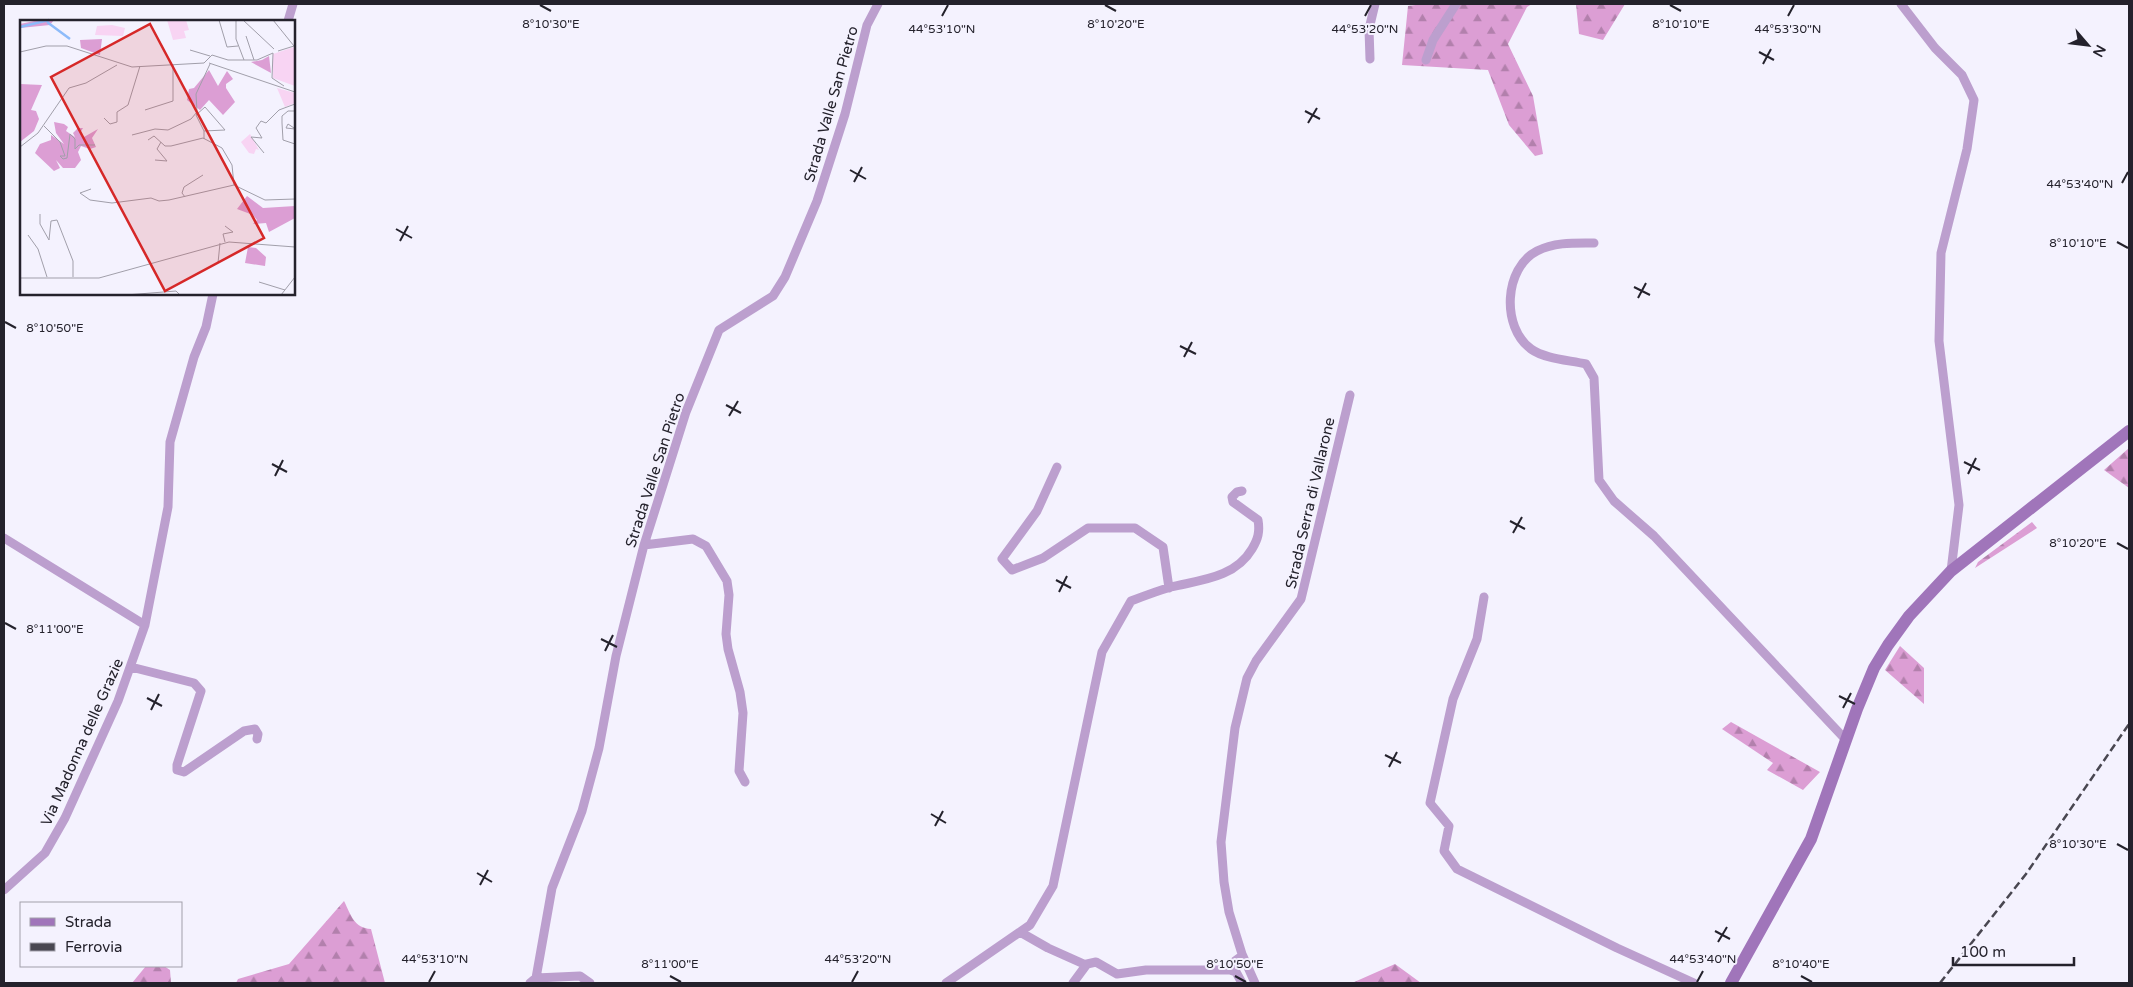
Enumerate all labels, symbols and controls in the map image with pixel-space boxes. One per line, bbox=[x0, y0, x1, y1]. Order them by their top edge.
text: 8°10'30"E bbox=[522, 17, 580, 31]
text: 8°10'20"E bbox=[1087, 17, 1145, 31]
text: 8°10'10"E bbox=[1652, 17, 1710, 31]
inset map bbox=[20, 20, 295, 295]
north arrow bbox=[2063, 20, 2113, 70]
text: 44°53'10"N bbox=[909, 22, 976, 36]
text: 44°53'20"N bbox=[1332, 22, 1399, 36]
text: 44°53'30"N bbox=[1755, 22, 1822, 36]
street label: Strada Valle San Pietro bbox=[800, 24, 862, 184]
text: N bbox=[2089, 42, 2109, 60]
text: 44°53'40"N bbox=[2047, 177, 2114, 191]
text: 8°10'10"E bbox=[2049, 236, 2107, 250]
text: 8°10'50"E bbox=[26, 321, 84, 335]
street label: Strada Valle San Pietro bbox=[621, 390, 689, 550]
street label: Strada Serra di Vallarone bbox=[1281, 415, 1339, 591]
text: 8°10'20"E bbox=[2049, 536, 2107, 550]
text: 8°11'00"E bbox=[26, 622, 84, 636]
street label: Via Madonna delle Grazie bbox=[37, 655, 127, 829]
text: 8°10'30"E bbox=[2049, 837, 2107, 851]
legend bbox=[20, 902, 182, 967]
text: Strada bbox=[65, 913, 112, 931]
scale bar bbox=[1953, 934, 2074, 966]
text: Ferrovia bbox=[65, 938, 122, 956]
text: 100 m bbox=[1960, 943, 2006, 961]
text: 44°53'10"N bbox=[402, 952, 469, 966]
text: 44°53'20"N bbox=[825, 952, 892, 966]
text: 44°53'40"N bbox=[1670, 952, 1737, 966]
text: 8°11'00"E bbox=[641, 957, 699, 971]
text: 8°10'50"E bbox=[1206, 957, 1264, 971]
text: 8°10'40"E bbox=[1772, 957, 1830, 971]

